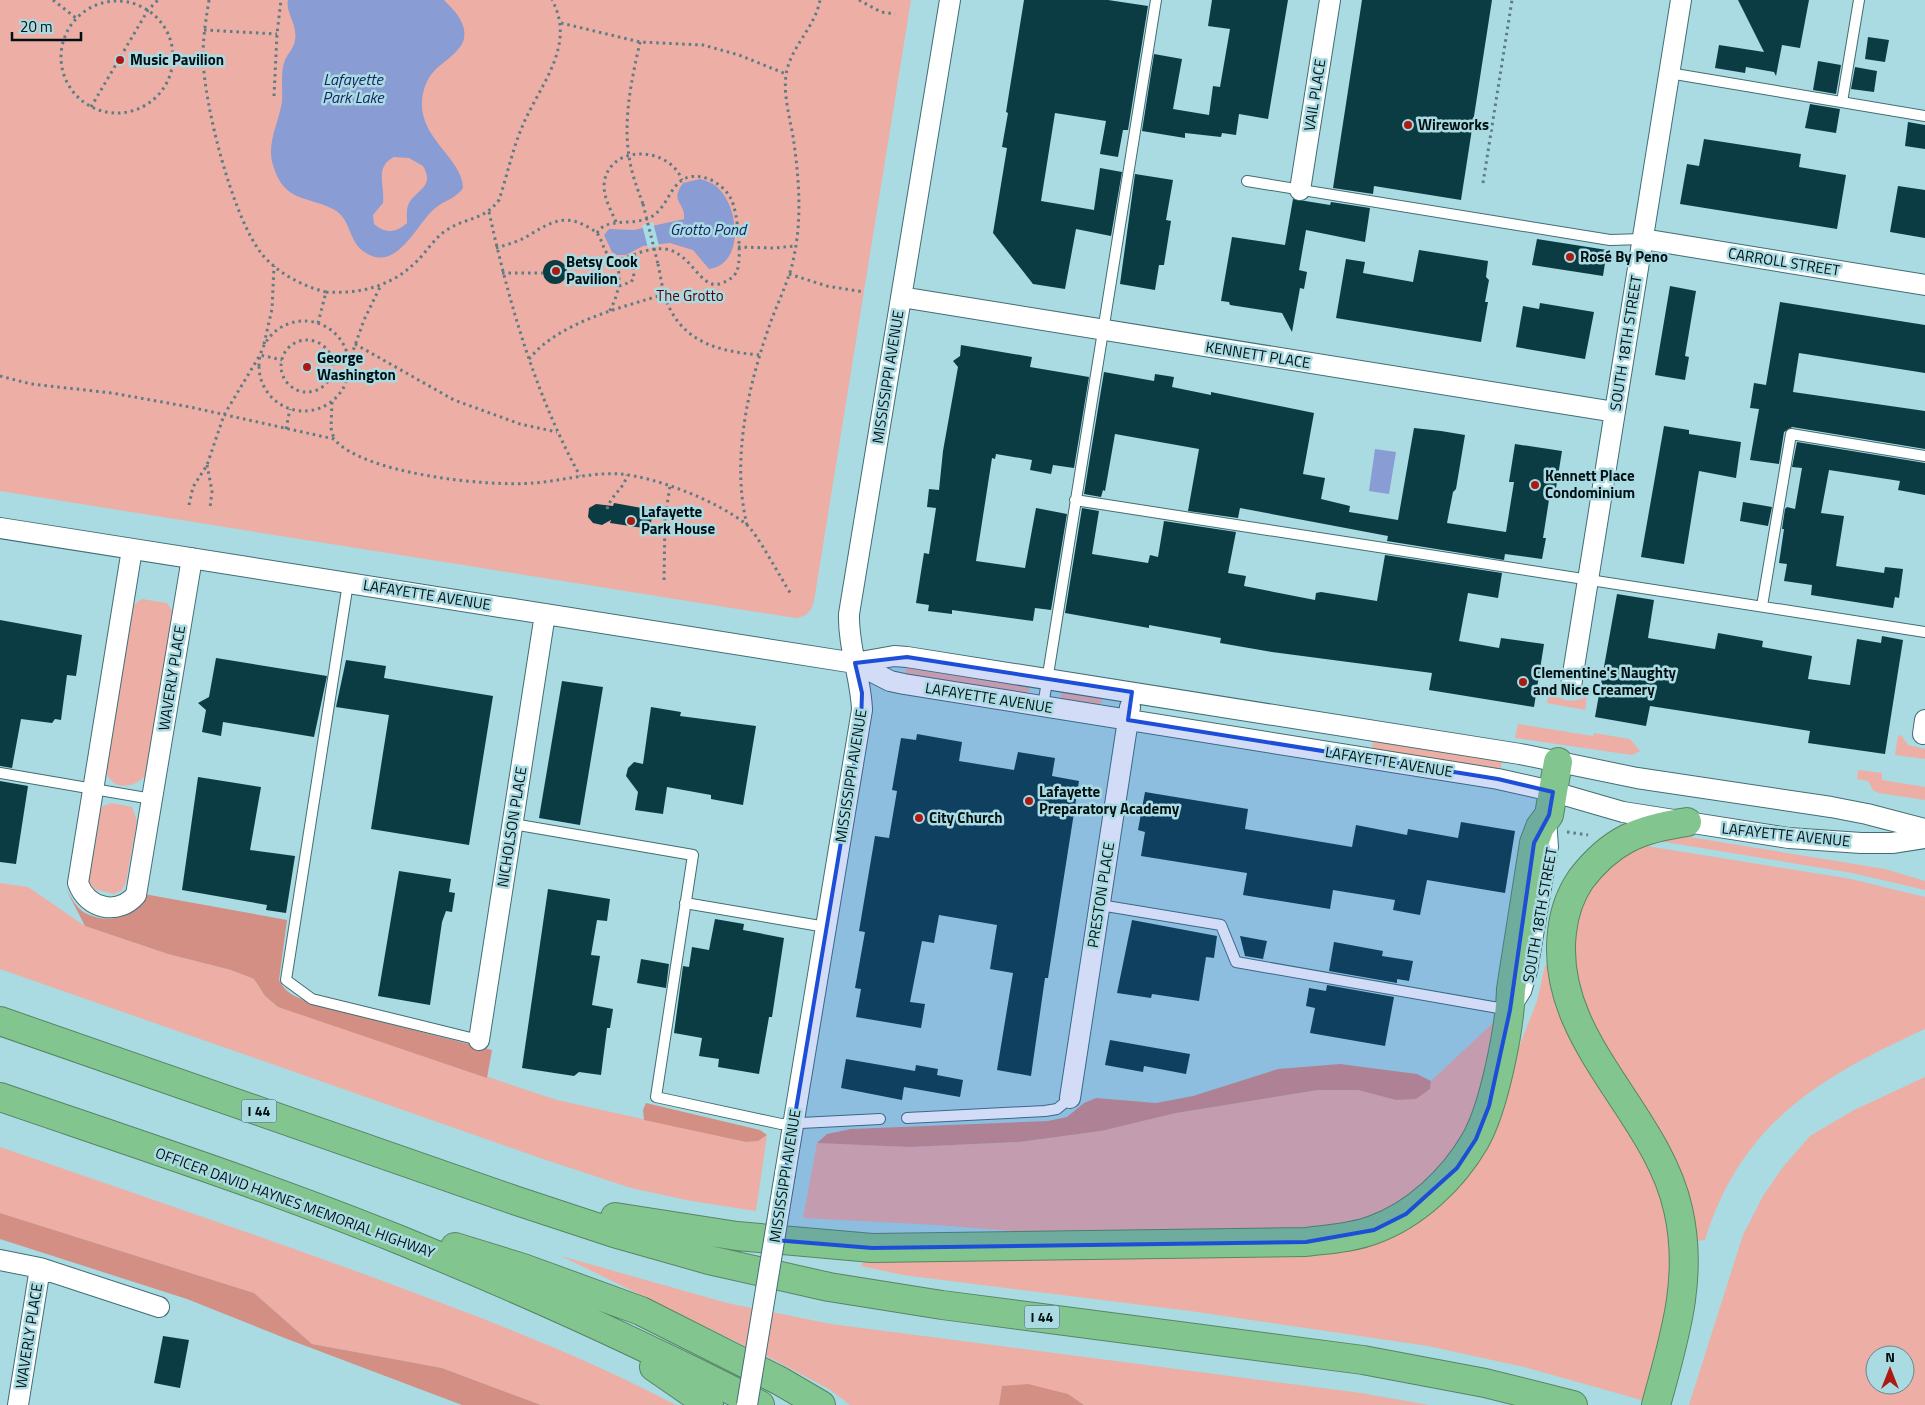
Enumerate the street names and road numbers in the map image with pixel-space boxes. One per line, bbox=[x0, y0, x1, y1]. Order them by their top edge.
street label: VAIL PLACE bbox=[1297, 57, 1332, 133]
street label: CARROLL STREET bbox=[1727, 241, 1842, 282]
street label: SOUTH 18TH STREET bbox=[1603, 273, 1648, 412]
street label: MISSISSIPPI AVENUE bbox=[866, 309, 909, 445]
street label: KENNETT PLACE bbox=[1204, 335, 1312, 374]
street label: LAFAYETTE AVENUE bbox=[362, 573, 493, 616]
street label: WAVERLY PLACE bbox=[152, 624, 191, 732]
street label: LAFAYETTE AVENUE bbox=[924, 676, 1055, 719]
street label: MISSISSIPPI AVENUE bbox=[829, 708, 872, 844]
street label: LAFAYETTE AVENUE bbox=[1324, 740, 1455, 783]
street label: NICHOLSON PLACE bbox=[491, 765, 532, 889]
street label: LAFAYETTE AVENUE bbox=[1721, 816, 1851, 853]
street label: PRESTON PLACE bbox=[1081, 840, 1120, 949]
street label: SOUTH 18TH STREET bbox=[1516, 845, 1563, 984]
road number: I 44 bbox=[242, 1100, 276, 1122]
street label: MISSISSIPPI AVENUE bbox=[763, 1108, 806, 1244]
street label: OFFICER DAVID HAYNES MEMORIAL HIGHWAY bbox=[152, 1141, 438, 1264]
street label: WAVERLY PLACE bbox=[9, 1282, 48, 1390]
road number: I 44 bbox=[1024, 1305, 1060, 1328]

